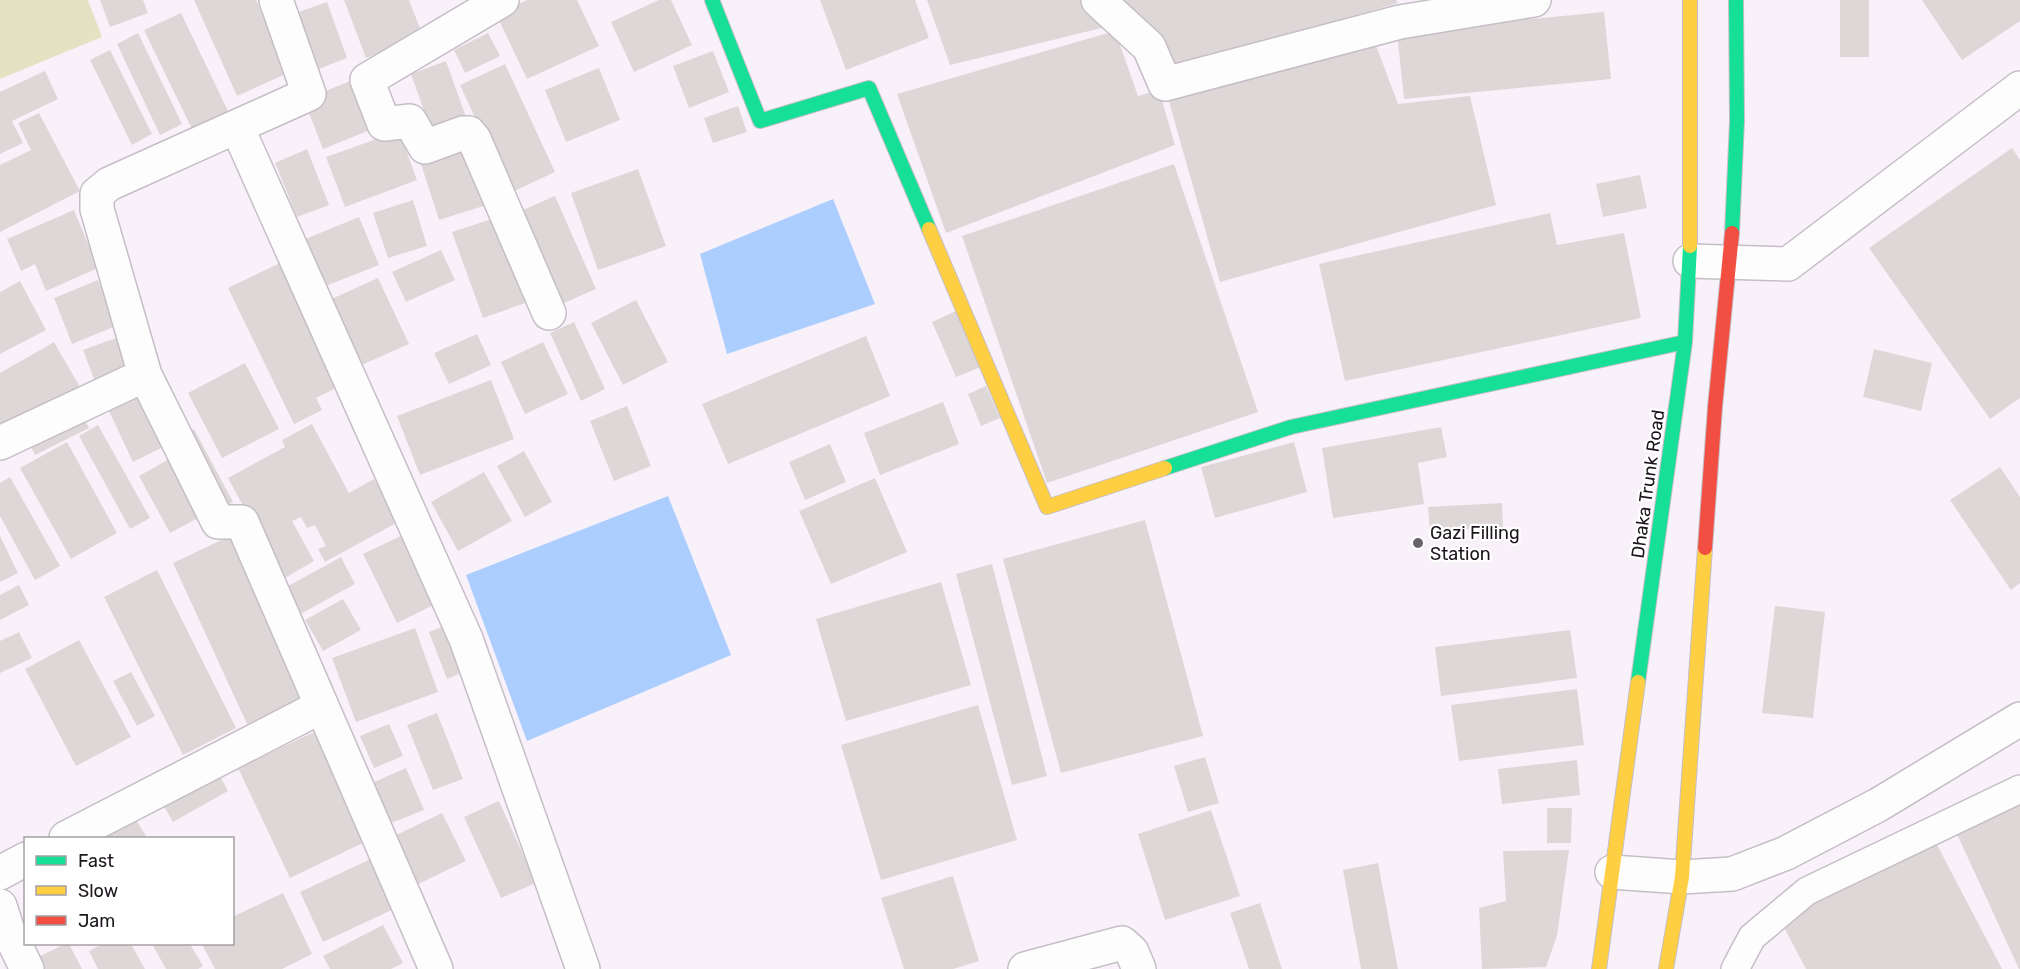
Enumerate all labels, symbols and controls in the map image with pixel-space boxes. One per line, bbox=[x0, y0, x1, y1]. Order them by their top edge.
street label: Dhaka Trunk Road bbox=[1627, 408, 1669, 560]
place label: Gazi Filling Station bbox=[1430, 522, 1520, 565]
marker: Gazi Filling Station bbox=[1411, 536, 1425, 550]
legend bbox=[24, 837, 234, 945]
text: Fast bbox=[78, 850, 114, 872]
text: Slow bbox=[78, 880, 118, 902]
text: Jam bbox=[78, 910, 115, 932]

